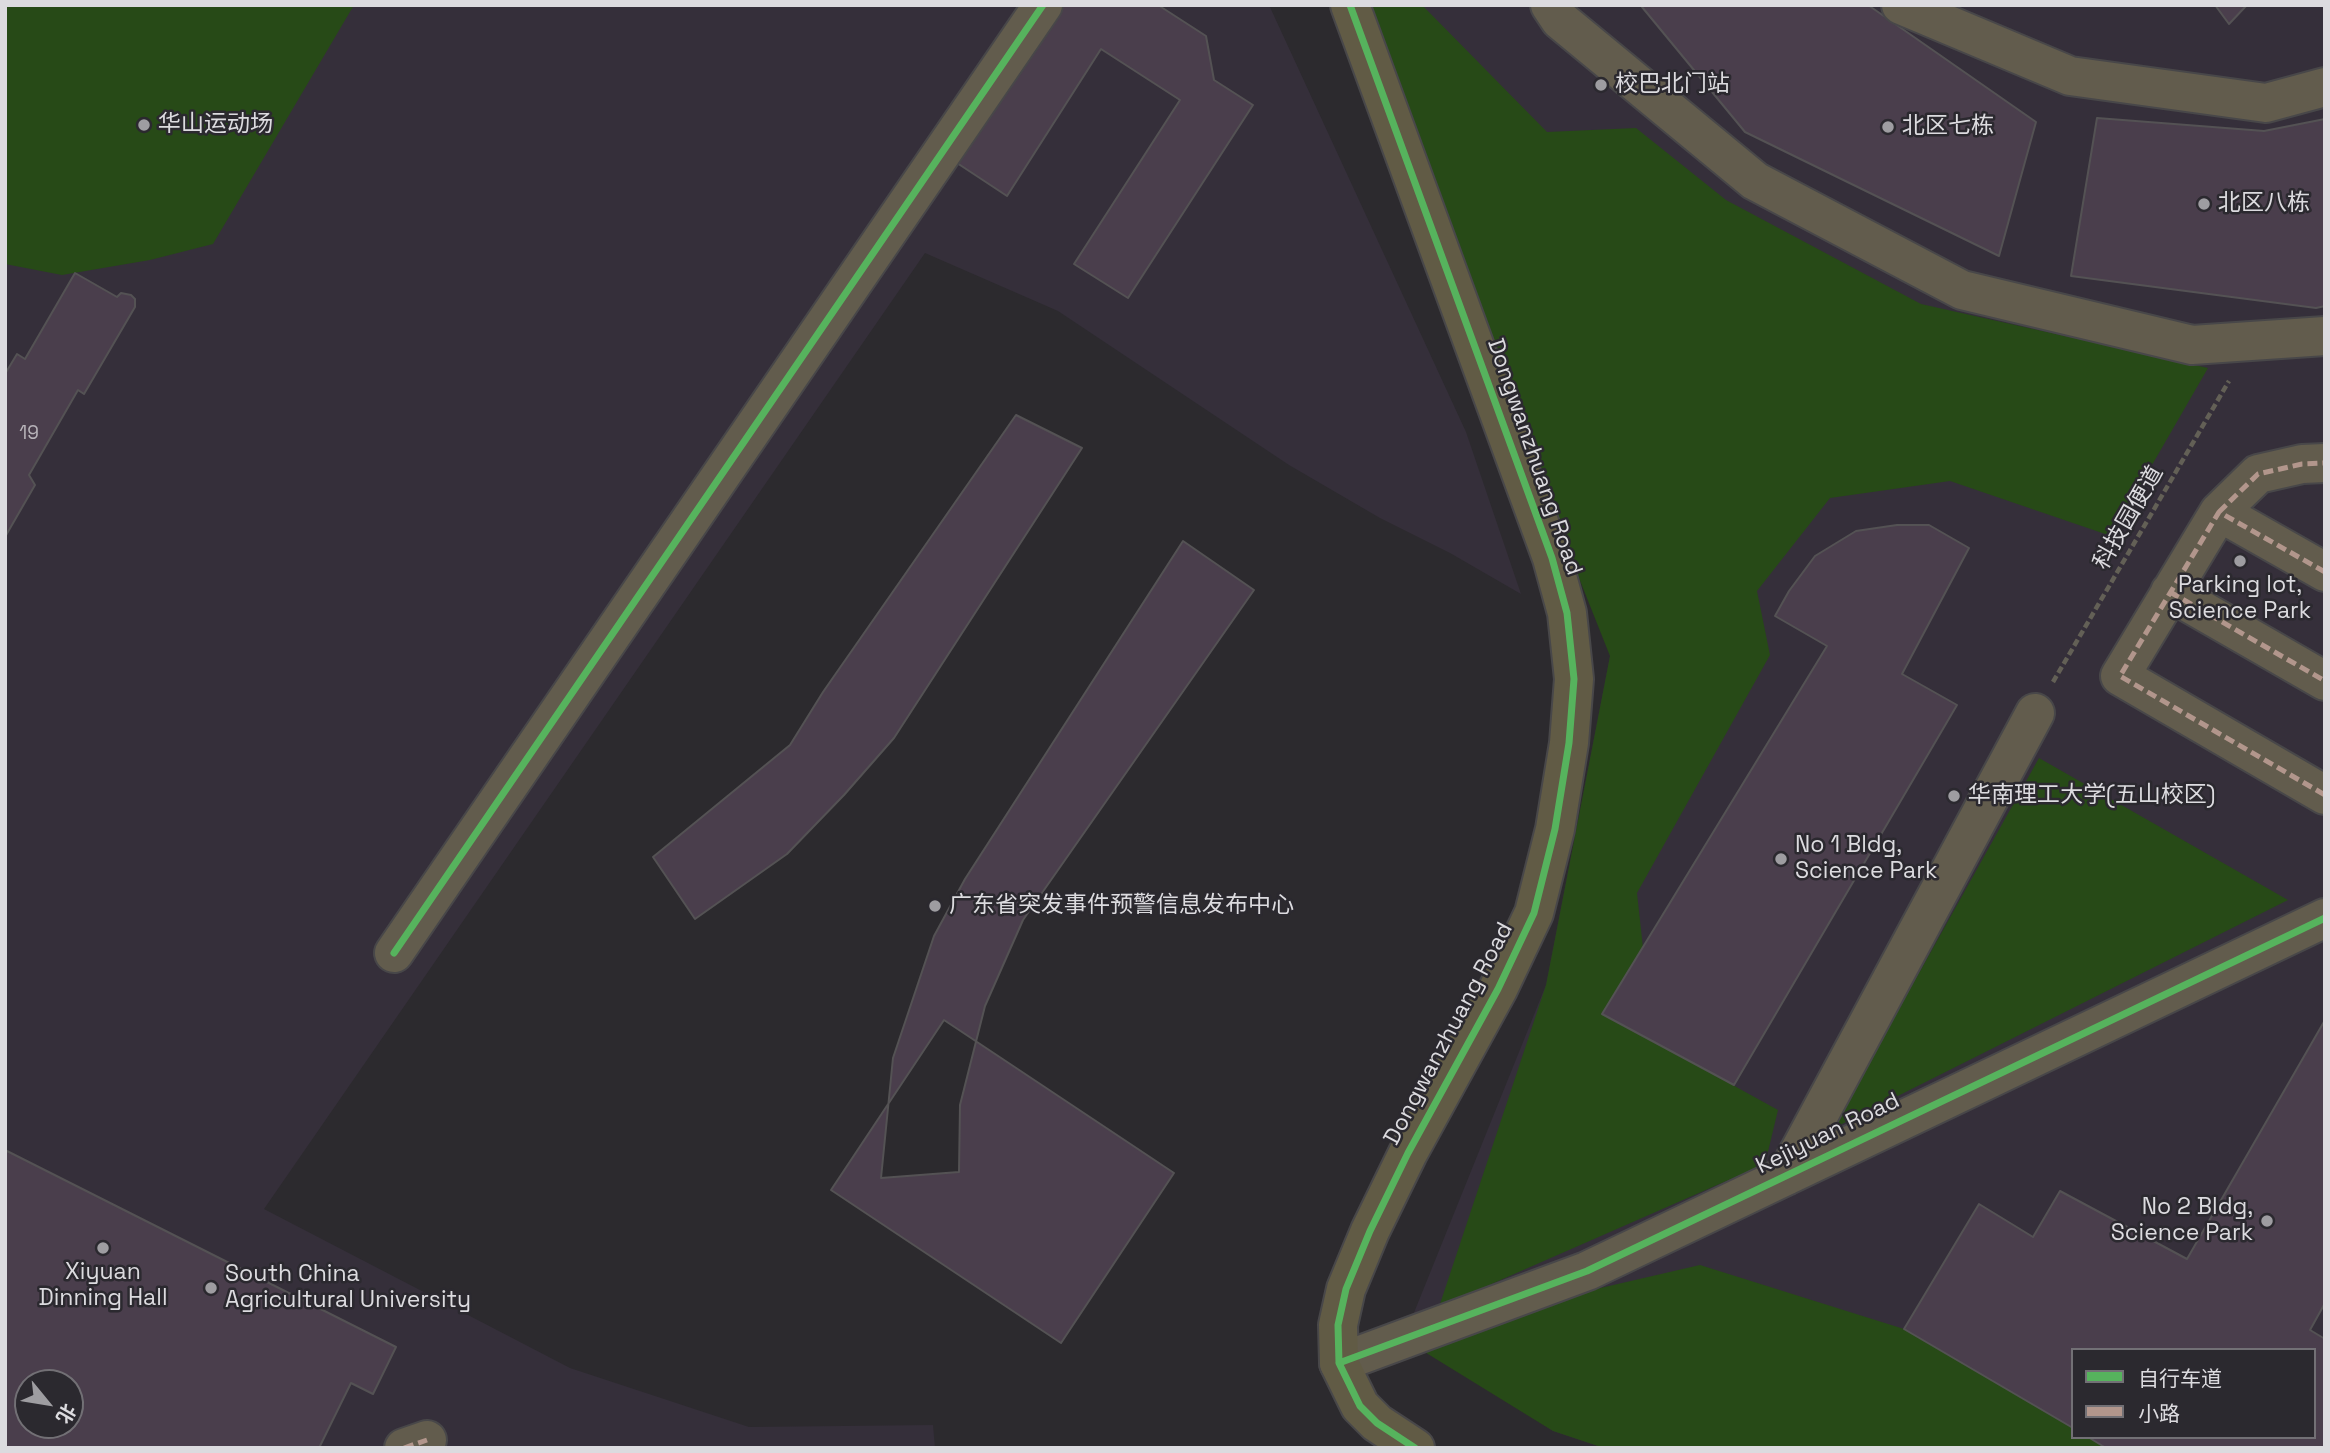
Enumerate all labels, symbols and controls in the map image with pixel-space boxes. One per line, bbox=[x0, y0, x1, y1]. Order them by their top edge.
place label: 校巴北门站 bbox=[1615, 71, 1730, 99]
marker: 校巴北门站 bbox=[1593, 77, 1609, 93]
place label: 华山运动场 bbox=[158, 111, 273, 139]
place label: 北区七栋 bbox=[1902, 113, 1994, 141]
marker: 华山运动场 bbox=[136, 117, 152, 133]
marker: 北区七栋 bbox=[1880, 119, 1896, 135]
place label: 北区八栋 bbox=[2218, 190, 2310, 218]
marker: 北区八栋 bbox=[2196, 196, 2212, 212]
street label: Dongwanzhuang Road bbox=[1481, 335, 1587, 579]
house number: 19 bbox=[19, 423, 39, 445]
street label: 科技园便道 bbox=[2088, 461, 2170, 575]
marker: Parking lot, Science Park bbox=[2232, 553, 2248, 569]
place label: Parking lot, Science Park bbox=[2169, 572, 2311, 626]
place label: 华南理工大学(五山校区) bbox=[1968, 782, 2215, 810]
marker: 华南理工大学(五山校区) bbox=[1946, 788, 1962, 804]
place label: No 1 Bldg, Science Park bbox=[1795, 832, 1937, 886]
marker: No 1 Bldg, Science Park bbox=[1773, 851, 1789, 867]
place label: 广东省突发事件预警信息发布中心 bbox=[949, 892, 1294, 920]
marker: 广东省突发事件预警信息发布中心 bbox=[927, 898, 943, 914]
street label: Dongwanzhuang Road bbox=[1379, 918, 1519, 1150]
street label: Kejiyuan Road bbox=[1752, 1087, 1904, 1181]
place label: No 2 Bldg, Science Park bbox=[2111, 1194, 2253, 1248]
marker: No 2 Bldg, Science Park bbox=[2259, 1213, 2275, 1229]
marker: Xiyuan Dinning Hall bbox=[95, 1240, 111, 1256]
place label: Xiyuan Dinning Hall bbox=[38, 1259, 168, 1313]
place label: South China Agricultural University bbox=[225, 1261, 471, 1315]
marker: South China Agricultural University bbox=[203, 1280, 219, 1296]
legend bbox=[2071, 1348, 2316, 1439]
text: 自行车道 bbox=[2138, 1365, 2222, 1392]
north arrow bbox=[14, 1369, 84, 1439]
text: 北 bbox=[50, 1399, 81, 1428]
text: 小路 bbox=[2138, 1400, 2180, 1427]

